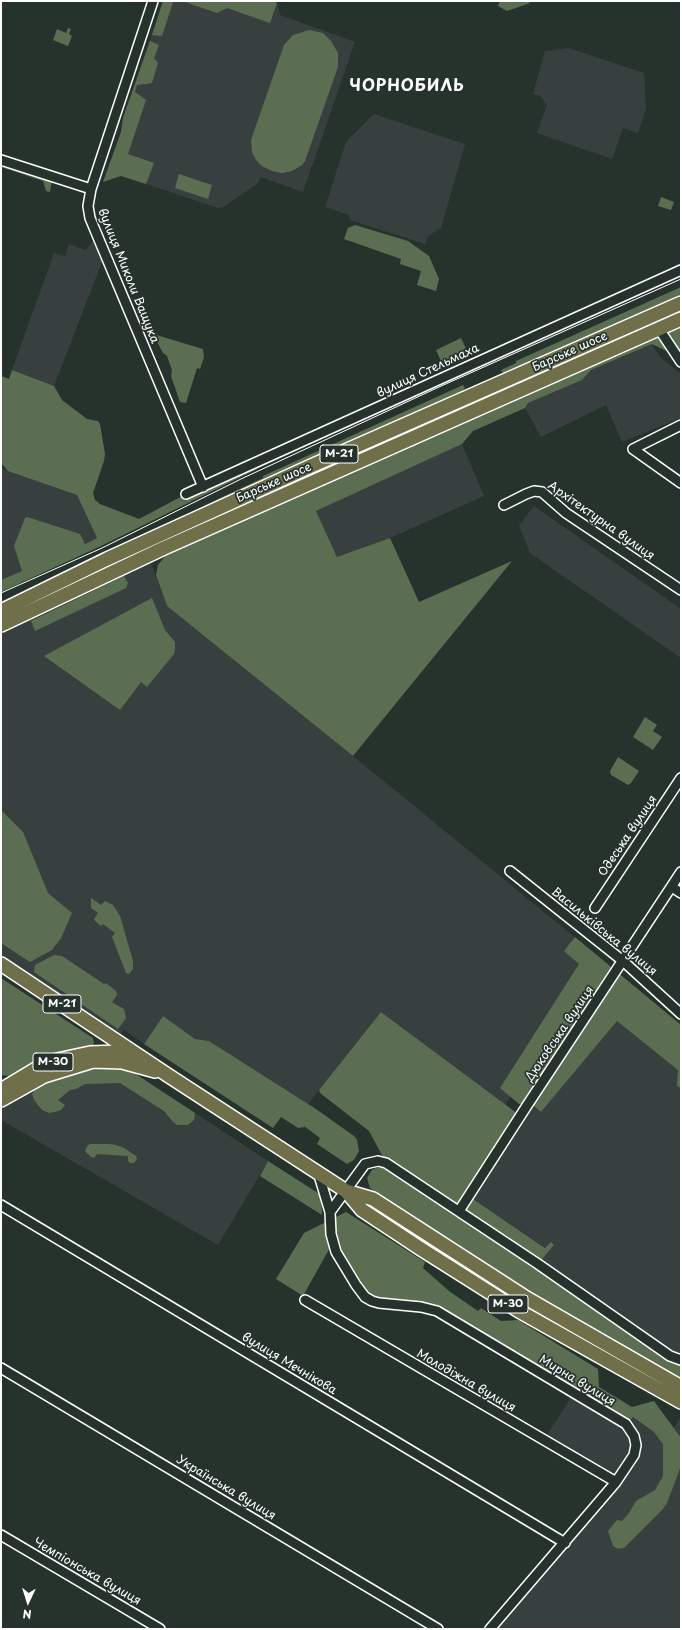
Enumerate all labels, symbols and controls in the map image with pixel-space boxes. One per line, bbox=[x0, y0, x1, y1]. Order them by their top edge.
district label: ЧОРНОБИЛЬ bbox=[349, 77, 465, 97]
street label: вулиця Миколи Ващука bbox=[94, 206, 162, 346]
street label: Барське шосе bbox=[530, 329, 610, 375]
street label: вулиця Стельмаха bbox=[375, 341, 481, 401]
road number: М-21 bbox=[320, 445, 358, 463]
street label: Барське шосе bbox=[234, 460, 314, 506]
street label: Архітектурна вулиця bbox=[545, 479, 657, 563]
street label: Одеська вулиця bbox=[596, 793, 660, 879]
street label: Васильківська вулиця bbox=[548, 885, 660, 979]
street label: Дюковська вулиця bbox=[523, 983, 597, 1085]
road number: М-21 bbox=[43, 995, 81, 1013]
road number: М-30 bbox=[33, 1053, 73, 1071]
road number: М-30 bbox=[488, 1295, 528, 1313]
street label: вулиця Мечнікова bbox=[239, 1330, 339, 1398]
street label: Молодіжна вулиця bbox=[414, 1347, 518, 1415]
street label: Мирна вулиця bbox=[536, 1353, 618, 1409]
street label: Українська вулиця bbox=[174, 1453, 278, 1523]
street label: Чемпіонська вулиця bbox=[31, 1535, 143, 1609]
north arrow bbox=[8, 1582, 48, 1622]
text: N bbox=[22, 1606, 32, 1623]

